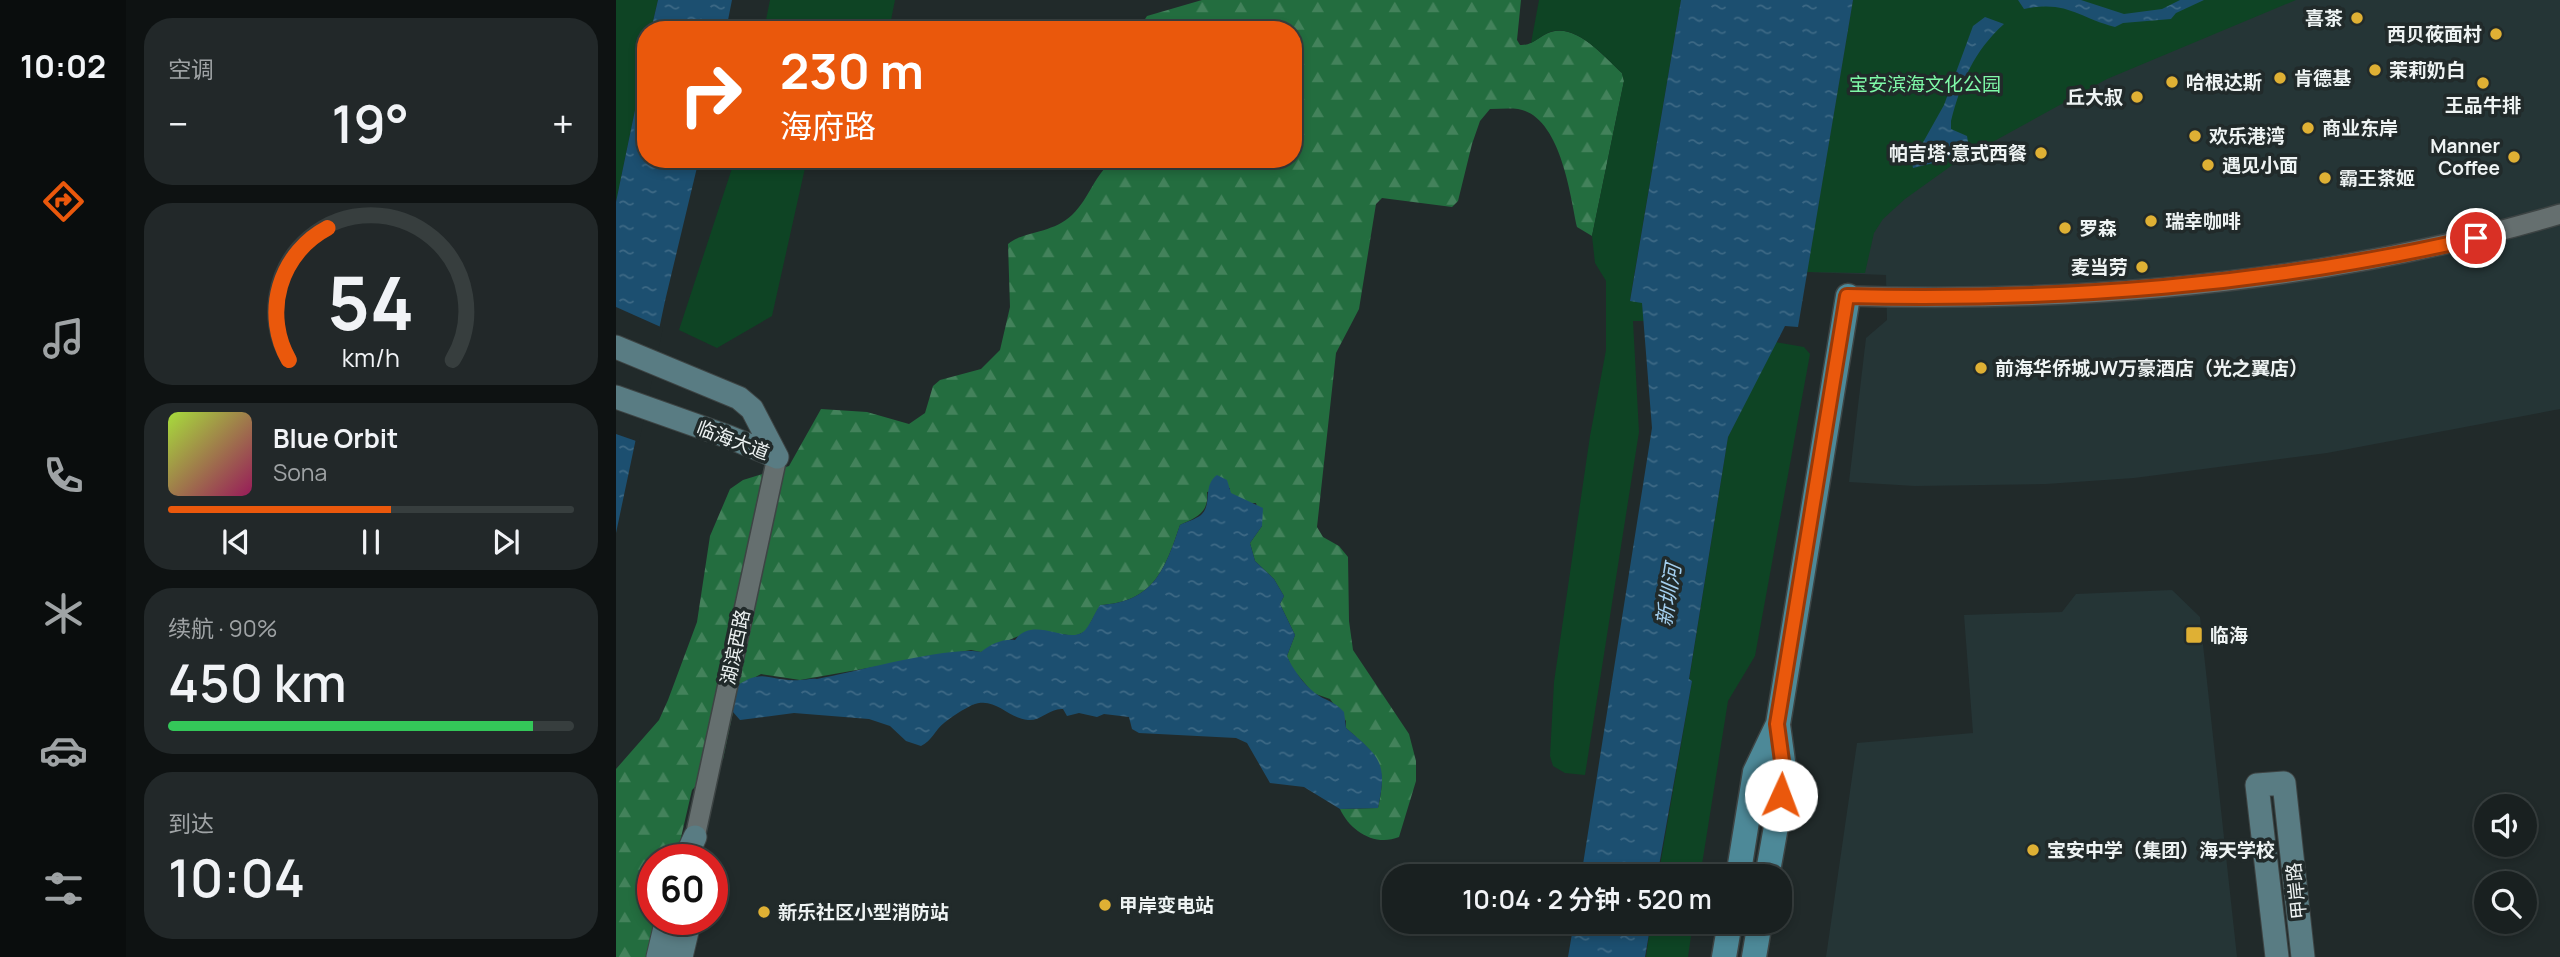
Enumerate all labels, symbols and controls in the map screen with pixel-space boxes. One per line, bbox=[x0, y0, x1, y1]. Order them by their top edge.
place label: 喜茶 bbox=[2305, 5, 2343, 31]
marker: 喜茶 bbox=[2349, 10, 2365, 26]
place label: 西贝莜面村 bbox=[2387, 21, 2482, 47]
marker: 西贝莜面村 bbox=[2488, 26, 2504, 42]
text: 230 m bbox=[780, 37, 924, 104]
text: 10:02 bbox=[20, 44, 106, 88]
icon: right bbox=[665, 49, 756, 140]
text: 空调 bbox=[168, 53, 214, 85]
place label: 茉莉奶白 bbox=[2389, 57, 2465, 83]
marker: 茉莉奶白 bbox=[2367, 62, 2383, 78]
place label: 肯德基 bbox=[2294, 65, 2352, 91]
place label: 哈根达斯 bbox=[2186, 69, 2262, 95]
marker: 肯德基 bbox=[2272, 70, 2288, 86]
park label: 宝安滨海文化公园 bbox=[1849, 71, 2001, 97]
marker: 哈根达斯 bbox=[2164, 74, 2180, 90]
marker: 王品牛排 bbox=[2475, 75, 2491, 91]
place label: 丘大叔 bbox=[2066, 84, 2123, 110]
text: 19° bbox=[331, 88, 409, 159]
marker: 丘大叔 bbox=[2129, 89, 2145, 105]
place label: 王品牛排 bbox=[2445, 92, 2521, 118]
text: − bbox=[168, 97, 189, 149]
text: + bbox=[552, 97, 574, 149]
text: 海府路 bbox=[780, 104, 876, 148]
place label: 商业东岸 bbox=[2322, 115, 2398, 141]
marker: 商业东岸 bbox=[2300, 120, 2316, 136]
place label: 欢乐港湾 bbox=[2209, 123, 2285, 149]
marker: 欢乐港湾 bbox=[2187, 128, 2203, 144]
place label: Manner Coffee bbox=[2430, 133, 2500, 181]
place label: 帕吉塔·意式西餐 bbox=[1889, 140, 2027, 166]
marker: 帕吉塔·意式西餐 bbox=[2033, 145, 2049, 161]
marker: Manner Coffee bbox=[2506, 149, 2522, 165]
place label: 遇见小面 bbox=[2222, 152, 2298, 178]
marker: 遇见小面 bbox=[2200, 157, 2216, 173]
place label: 霸王茶姬 bbox=[2339, 165, 2415, 191]
marker: 霸王茶姬 bbox=[2317, 170, 2333, 186]
icon: directions bbox=[39, 177, 88, 226]
place label: 瑞幸咖啡 bbox=[2165, 208, 2241, 234]
pin bbox=[2446, 208, 2506, 268]
marker: 瑞幸咖啡 bbox=[2143, 213, 2159, 229]
place label: 罗森 bbox=[2079, 215, 2117, 241]
icon: arrive bbox=[2457, 219, 2495, 257]
marker: 罗森 bbox=[2057, 220, 2073, 236]
text: 54 bbox=[328, 252, 414, 352]
place label: 麦当劳 bbox=[2071, 254, 2128, 280]
marker: 麦当劳 bbox=[2134, 259, 2150, 275]
icon: music bbox=[39, 314, 88, 363]
text: km/h bbox=[342, 340, 400, 375]
place label: 前海华侨城JW万豪酒店（光之翼店） bbox=[1995, 355, 2308, 381]
marker: 前海华侨城JW万豪酒店（光之翼店） bbox=[1973, 360, 1989, 376]
street label: 临海大道 bbox=[693, 414, 773, 466]
text: Blue Orbit bbox=[273, 420, 398, 456]
icon: phone bbox=[39, 451, 88, 500]
text: Sona bbox=[273, 456, 327, 488]
icon: previous bbox=[217, 523, 255, 561]
icon: pause bbox=[352, 523, 390, 561]
icon: next bbox=[487, 523, 525, 561]
water label: 新圳河 bbox=[1649, 558, 1687, 628]
icon: climate bbox=[39, 589, 88, 638]
street label: 湖滨西路 bbox=[714, 607, 756, 687]
text: 续航 · 90% bbox=[168, 612, 277, 644]
place label: 临海 bbox=[2210, 622, 2248, 648]
marker: 临海 bbox=[2184, 625, 2204, 645]
text: 450 km bbox=[168, 647, 347, 718]
icon: car bbox=[39, 726, 88, 775]
position arrow bbox=[1744, 758, 1818, 832]
map controls bbox=[2474, 794, 2537, 934]
button: sound bbox=[2474, 794, 2537, 857]
text: 到达 bbox=[168, 807, 214, 839]
place label: 宝安中学（集团）海天学校 bbox=[2047, 837, 2275, 863]
text: 10:04 bbox=[168, 842, 305, 913]
marker: 宝安中学（集团）海天学校 bbox=[2025, 842, 2041, 858]
speed limit sign: 60 bbox=[637, 844, 728, 935]
street label: 甲岸路 bbox=[2280, 861, 2312, 921]
icon: filters bbox=[39, 864, 88, 913]
button: search bbox=[2474, 871, 2537, 934]
text: 10:04 · 2 分钟 · 520 m bbox=[1462, 881, 1712, 917]
place label: 甲岸变电站 bbox=[1119, 892, 1214, 918]
marker: 甲岸变电站 bbox=[1097, 897, 1113, 913]
place label: 新乐社区小型消防站 bbox=[778, 899, 949, 925]
marker: 新乐社区小型消防站 bbox=[756, 904, 772, 920]

